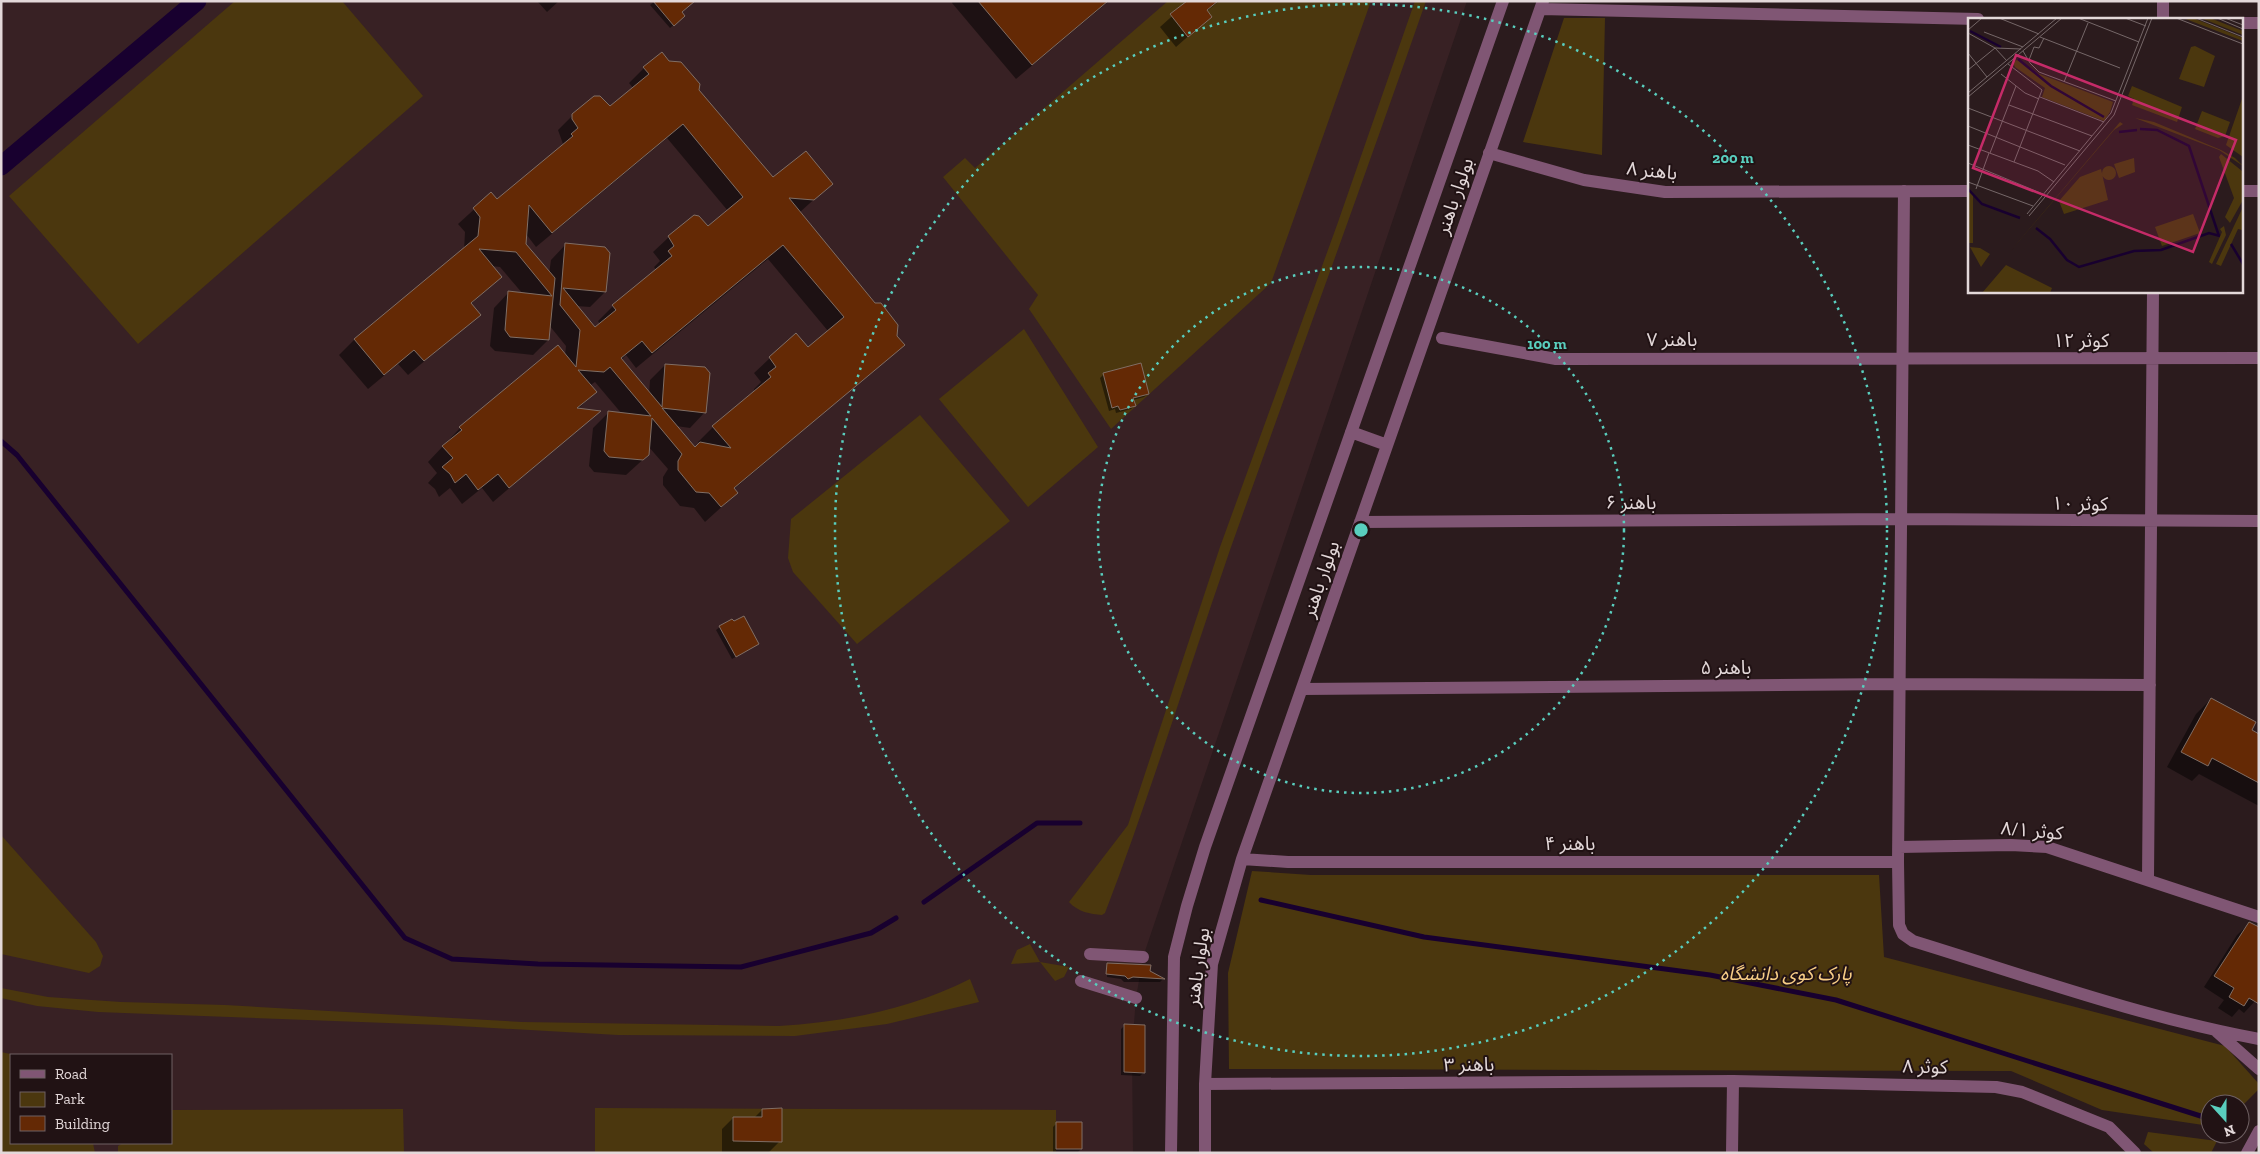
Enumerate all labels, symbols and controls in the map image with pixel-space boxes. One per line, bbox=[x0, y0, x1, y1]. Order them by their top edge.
inset map bbox=[1968, 18, 2242, 292]
text: 200 m bbox=[1712, 149, 1754, 167]
street label: بولوار باهنر bbox=[1430, 155, 1478, 238]
street label: باهنر ۸ bbox=[1625, 156, 1678, 185]
street label: باهنر ۷ bbox=[1647, 328, 1697, 351]
street label: کوثر ۱۲ bbox=[2053, 329, 2110, 352]
text: 100 m bbox=[1527, 335, 1567, 353]
street label: باهنر ۶ bbox=[1606, 491, 1656, 514]
street label: کوثر ۱۰ bbox=[2052, 492, 2109, 516]
centre of rings bbox=[1352, 521, 1370, 539]
street label: بولوار باهنر bbox=[1296, 538, 1344, 621]
street label: باهنر ۵ bbox=[1701, 656, 1751, 679]
street label: کوثر ۸/۱ bbox=[2000, 816, 2065, 845]
street label: باهنر ۴ bbox=[1545, 832, 1595, 855]
street label: بولوار باهنر bbox=[1180, 926, 1214, 1009]
park label: پارک کوی دانشگاه bbox=[1720, 962, 1852, 986]
street label: باهنر ۳ bbox=[1444, 1053, 1494, 1076]
legend bbox=[10, 1054, 172, 1144]
street label: کوثر ۸ bbox=[1902, 1055, 1949, 1078]
text: Road bbox=[55, 1065, 88, 1083]
text: Park bbox=[55, 1090, 85, 1108]
north arrow bbox=[2200, 1094, 2250, 1144]
text: Building bbox=[55, 1115, 110, 1133]
text: N bbox=[2221, 1121, 2237, 1141]

